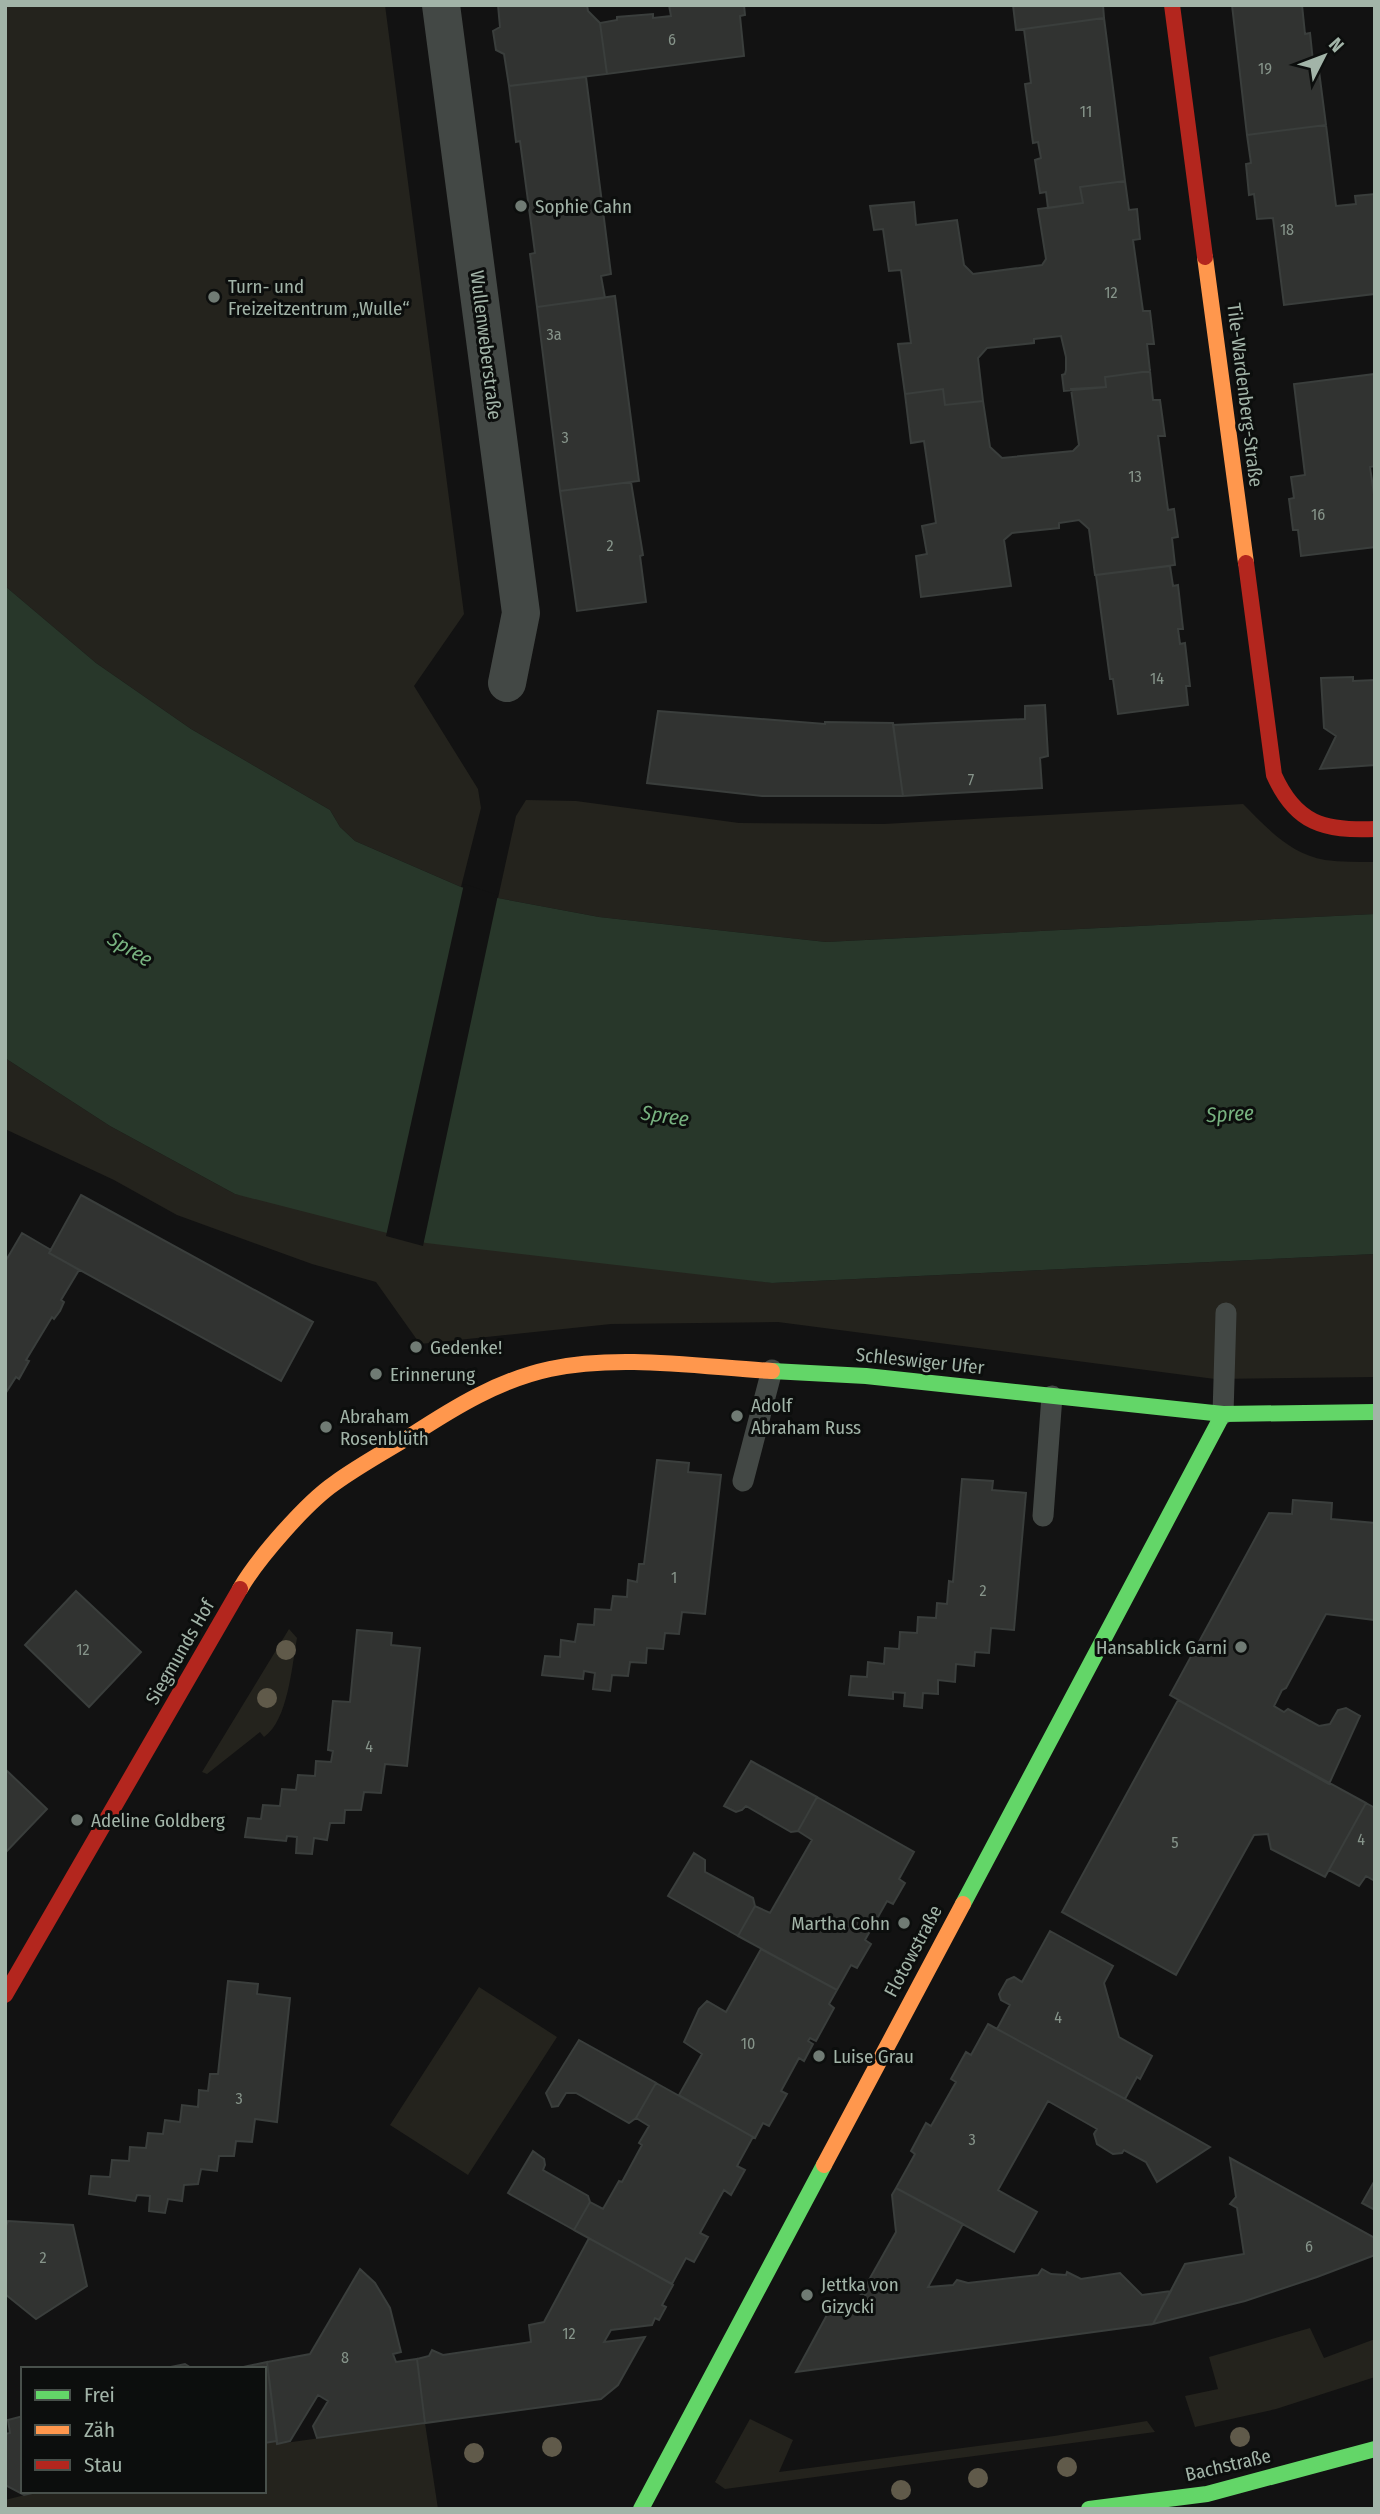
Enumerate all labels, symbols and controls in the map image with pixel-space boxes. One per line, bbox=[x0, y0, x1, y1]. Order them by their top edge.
north arrow bbox=[1289, 21, 1359, 91]
house number: 6 bbox=[668, 30, 676, 49]
text: N bbox=[1324, 33, 1349, 57]
house number: 19 bbox=[1258, 59, 1272, 78]
house number: 11 bbox=[1080, 102, 1092, 121]
place label: Sophie Cahn bbox=[535, 195, 632, 218]
marker: Sophie Cahn bbox=[513, 198, 529, 214]
house number: 18 bbox=[1280, 220, 1294, 239]
street label: Wullenweberstraße bbox=[465, 269, 507, 421]
place label: Turn- und Freizeitzentrum „Wulle“ bbox=[228, 275, 410, 320]
house number: 12 bbox=[1104, 283, 1118, 302]
marker: Turn- und Freizeitzentrum „Wulle“ bbox=[206, 289, 222, 305]
street label: Tile-Wardenberg-Straße bbox=[1222, 302, 1268, 488]
house number: 3a bbox=[546, 325, 562, 344]
house number: 3 bbox=[561, 428, 569, 447]
house number: 13 bbox=[1128, 467, 1142, 486]
house number: 16 bbox=[1311, 505, 1325, 524]
house number: 2 bbox=[606, 536, 614, 555]
house number: 14 bbox=[1150, 669, 1164, 688]
house number: 7 bbox=[968, 770, 975, 789]
water label: Spree bbox=[102, 925, 157, 972]
water label: Spree bbox=[638, 1099, 691, 1133]
water label: Spree bbox=[1204, 1100, 1255, 1128]
place label: Gedenke! bbox=[430, 1336, 502, 1359]
marker: Gedenke! bbox=[408, 1339, 424, 1355]
street label: Schleswiger Ufer bbox=[855, 1343, 986, 1379]
place label: Erinnerung bbox=[390, 1363, 475, 1386]
marker: Erinnerung bbox=[368, 1366, 384, 1382]
place label: Adolf Abraham Russ bbox=[751, 1394, 861, 1439]
place label: Abraham Rosenblüth bbox=[340, 1405, 429, 1450]
marker: Adolf Abraham Russ bbox=[729, 1408, 745, 1424]
marker: Abraham Rosenblüth bbox=[318, 1419, 334, 1435]
house number: 1 bbox=[671, 1568, 677, 1587]
house number: 2 bbox=[979, 1581, 987, 1600]
street label: Siegmunds Hof bbox=[141, 1594, 220, 1708]
place label: Hansablick Garni bbox=[1096, 1636, 1227, 1659]
marker: Hansablick Garni bbox=[1233, 1639, 1249, 1655]
house number: 12 bbox=[76, 1640, 90, 1659]
house number: 4 bbox=[365, 1737, 373, 1756]
place label: Adeline Goldberg bbox=[91, 1809, 225, 1832]
marker: Adeline Goldberg bbox=[69, 1812, 85, 1828]
house number: 4 bbox=[1357, 1830, 1365, 1849]
house number: 5 bbox=[1171, 1833, 1179, 1852]
street label: Flotowstraße bbox=[879, 1901, 947, 2001]
place label: Martha Cohn bbox=[791, 1912, 890, 1935]
marker: Martha Cohn bbox=[896, 1915, 912, 1931]
house number: 4 bbox=[1054, 2008, 1062, 2027]
house number: 10 bbox=[741, 2034, 755, 2053]
place label: Luise Grau bbox=[833, 2045, 914, 2068]
marker: Luise Grau bbox=[811, 2048, 827, 2064]
house number: 3 bbox=[235, 2089, 243, 2108]
house number: 3 bbox=[968, 2130, 976, 2149]
house number: 6 bbox=[1305, 2237, 1313, 2256]
house number: 2 bbox=[39, 2248, 47, 2267]
place label: Jettka von Gizycki bbox=[821, 2273, 899, 2318]
marker: Jettka von Gizycki bbox=[799, 2287, 815, 2303]
house number: 12 bbox=[562, 2324, 576, 2343]
house number: 8 bbox=[341, 2348, 349, 2367]
legend bbox=[21, 2367, 266, 2493]
text: Frei bbox=[84, 2382, 115, 2408]
text: Zäh bbox=[84, 2417, 115, 2443]
street label: Bachstraße bbox=[1183, 2444, 1273, 2486]
text: Stau bbox=[84, 2452, 122, 2478]

